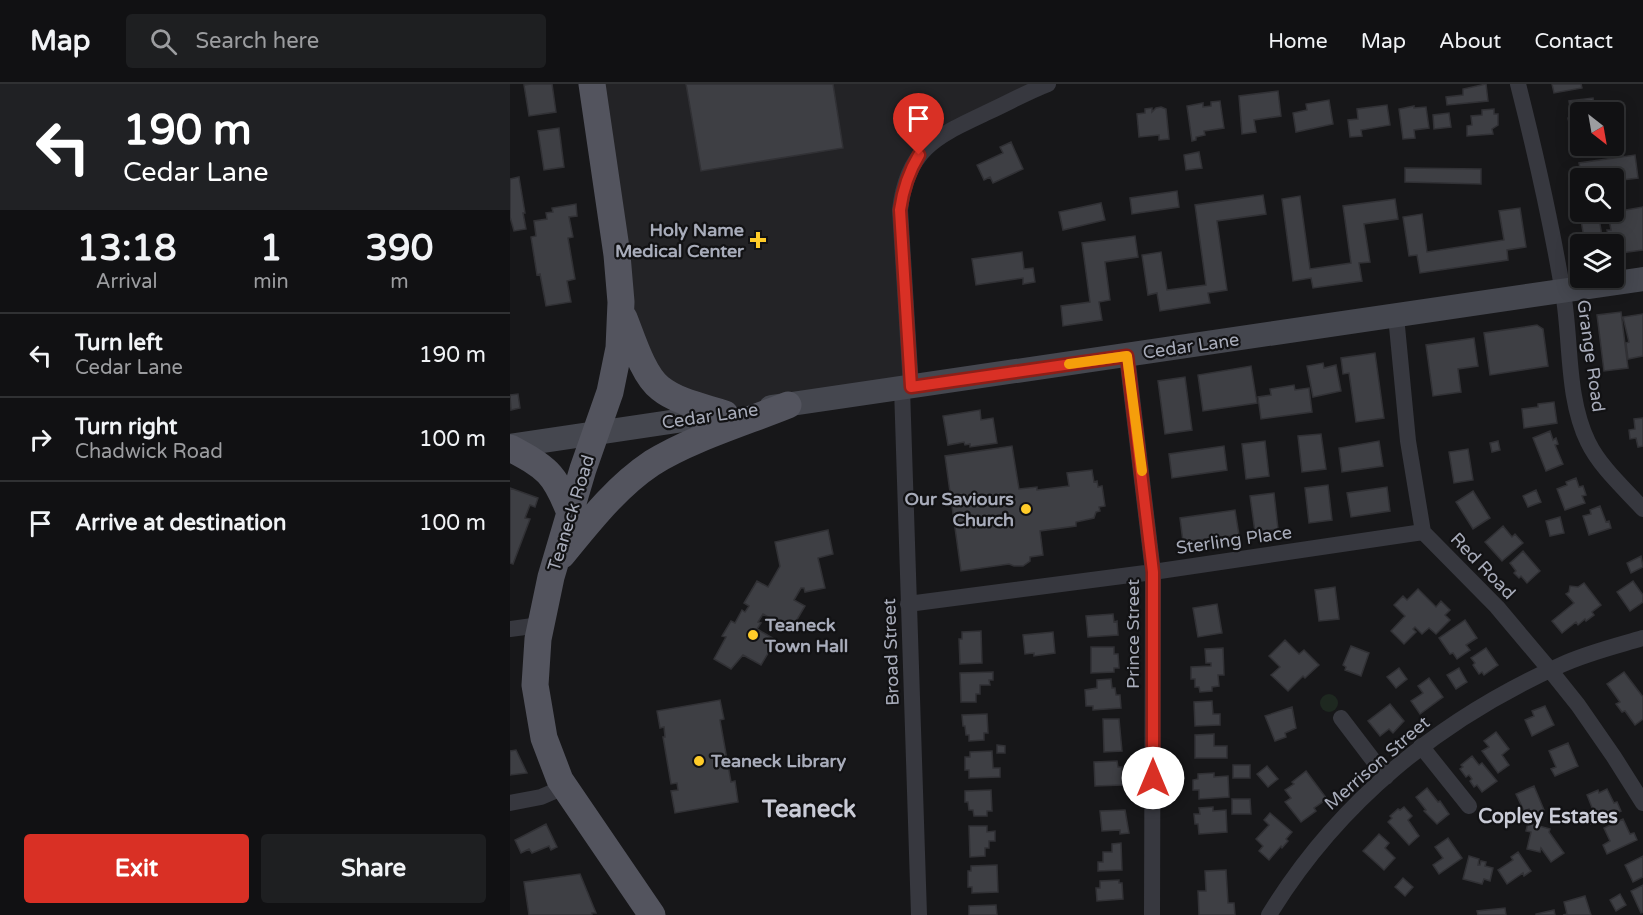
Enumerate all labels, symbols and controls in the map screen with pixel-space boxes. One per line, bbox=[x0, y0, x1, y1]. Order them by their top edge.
search box bbox=[126, 14, 546, 68]
text: Map bbox=[30, 24, 90, 58]
icon: search bbox=[147, 25, 180, 58]
text: Search here bbox=[195, 28, 319, 54]
text: Home bbox=[1268, 29, 1328, 54]
text: Map bbox=[1361, 29, 1406, 54]
text: About bbox=[1439, 29, 1501, 54]
text: Contact bbox=[1534, 29, 1613, 54]
pin bbox=[893, 93, 944, 155]
icon: arrive bbox=[902, 102, 935, 135]
north arrow bbox=[1570, 102, 1624, 156]
map controls bbox=[1570, 102, 1624, 288]
text: 190 m bbox=[123, 105, 252, 156]
icon: left bbox=[24, 108, 102, 186]
text: Cedar Lane bbox=[123, 156, 269, 189]
button: search bbox=[1570, 168, 1624, 222]
place label: Holy Name Medical Center bbox=[615, 219, 745, 262]
text: 13:18 bbox=[77, 227, 177, 270]
text: 1 bbox=[260, 227, 282, 270]
text: 390 bbox=[365, 227, 433, 270]
marker: Holy Name Medical Center bbox=[749, 231, 767, 249]
button: layers bbox=[1570, 234, 1624, 288]
text: Arrival bbox=[96, 270, 158, 294]
text: min bbox=[253, 270, 289, 294]
text: m bbox=[390, 270, 409, 294]
street label: Grange Road bbox=[1572, 298, 1610, 414]
street label: Cedar Lane bbox=[1141, 328, 1241, 364]
text: Turn left bbox=[75, 330, 163, 356]
icon: left bbox=[24, 339, 57, 372]
text: 190 m bbox=[419, 342, 486, 368]
text: Cedar Lane bbox=[75, 356, 183, 380]
street label: Cedar Lane bbox=[660, 398, 760, 434]
text: Turn right bbox=[75, 414, 177, 440]
icon: right bbox=[24, 423, 57, 456]
text: 100 m bbox=[419, 426, 486, 452]
text: Chadwick Road bbox=[75, 440, 223, 464]
street label: Teaneck Road bbox=[543, 452, 599, 574]
place label: Our Saviours Church bbox=[904, 488, 1014, 531]
marker: Our Saviours Church bbox=[1019, 502, 1033, 516]
icon: arrive bbox=[24, 507, 57, 540]
text: Arrive at destination bbox=[75, 510, 286, 536]
text: 100 m bbox=[419, 510, 486, 536]
street label: Sterling Place bbox=[1175, 521, 1293, 559]
street label: Red Road bbox=[1446, 528, 1520, 604]
street label: Prince Street bbox=[1122, 579, 1144, 689]
street label: Broad Street bbox=[878, 598, 904, 706]
place label: Teaneck Town Hall bbox=[764, 614, 848, 657]
marker: Teaneck Town Hall bbox=[746, 628, 760, 642]
street label: Merrison Street bbox=[1320, 711, 1434, 815]
position arrow bbox=[1121, 746, 1185, 810]
place label: Teaneck Library bbox=[710, 750, 846, 772]
marker: Teaneck Library bbox=[692, 754, 706, 768]
district label: Teaneck bbox=[761, 795, 856, 824]
district label: Copley Estates bbox=[1478, 805, 1618, 829]
button: Exit bbox=[24, 834, 249, 903]
button: Share bbox=[261, 834, 486, 903]

